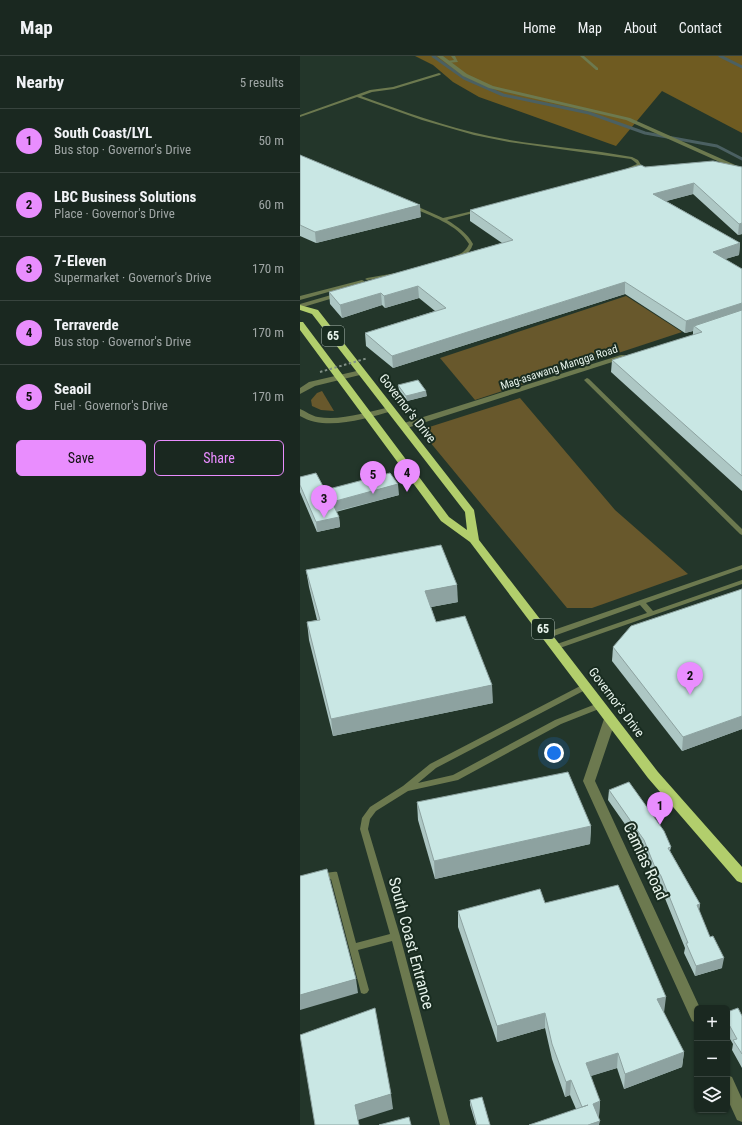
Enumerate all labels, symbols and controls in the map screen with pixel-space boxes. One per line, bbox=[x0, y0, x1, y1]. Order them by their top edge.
text: Map bbox=[20, 16, 53, 39]
text: Home bbox=[523, 20, 556, 36]
text: Map bbox=[578, 20, 602, 36]
text: About bbox=[624, 20, 657, 36]
text: Contact bbox=[679, 20, 722, 36]
text: Nearby bbox=[16, 72, 64, 92]
text: 5 results bbox=[240, 75, 284, 90]
text: South Coast/LYL bbox=[54, 124, 152, 142]
text: 1 bbox=[26, 133, 32, 148]
text: 50 m bbox=[258, 133, 284, 148]
text: Bus stop · Governor's Drive bbox=[54, 142, 191, 157]
text: LBC Business Solutions bbox=[54, 188, 196, 206]
text: 2 bbox=[26, 197, 32, 212]
text: 60 m bbox=[258, 197, 284, 212]
text: Place · Governor's Drive bbox=[54, 206, 175, 221]
text: 7-Eleven bbox=[54, 252, 106, 270]
text: 3 bbox=[26, 261, 32, 276]
text: 170 m bbox=[252, 261, 284, 276]
text: Supermarket · Governor's Drive bbox=[54, 270, 211, 285]
text: Terraverde bbox=[54, 316, 119, 334]
text: 4 bbox=[26, 325, 32, 340]
text: 170 m bbox=[252, 325, 284, 340]
road number: 65 bbox=[322, 326, 344, 346]
text: Bus stop · Governor's Drive bbox=[54, 334, 191, 349]
street label: Mag-asawang Mangga Road bbox=[499, 342, 619, 393]
street label: Governor's Drive bbox=[376, 371, 439, 446]
text: Seaoil bbox=[54, 380, 91, 398]
text: 5 bbox=[26, 389, 32, 404]
text: 170 m bbox=[252, 389, 284, 404]
text: Fuel · Governor's Drive bbox=[54, 398, 168, 413]
button: Save bbox=[16, 440, 146, 476]
button: Share bbox=[154, 440, 284, 476]
pin: 4 bbox=[394, 459, 420, 492]
pin: 5 bbox=[360, 461, 386, 494]
pin: 3 bbox=[311, 485, 337, 518]
road number: 65 bbox=[532, 619, 554, 639]
pin: 2 bbox=[677, 662, 703, 695]
street label: Governor's Drive bbox=[586, 665, 648, 740]
your location bbox=[544, 743, 564, 763]
pin: 1 bbox=[647, 792, 673, 825]
street label: Camias Road bbox=[619, 819, 672, 903]
street label: South Coast Entrance bbox=[385, 875, 438, 1011]
map controls bbox=[694, 1005, 730, 1113]
button: + bbox=[694, 1005, 730, 1041]
button: − bbox=[694, 1041, 730, 1077]
button: layers bbox=[694, 1077, 730, 1113]

